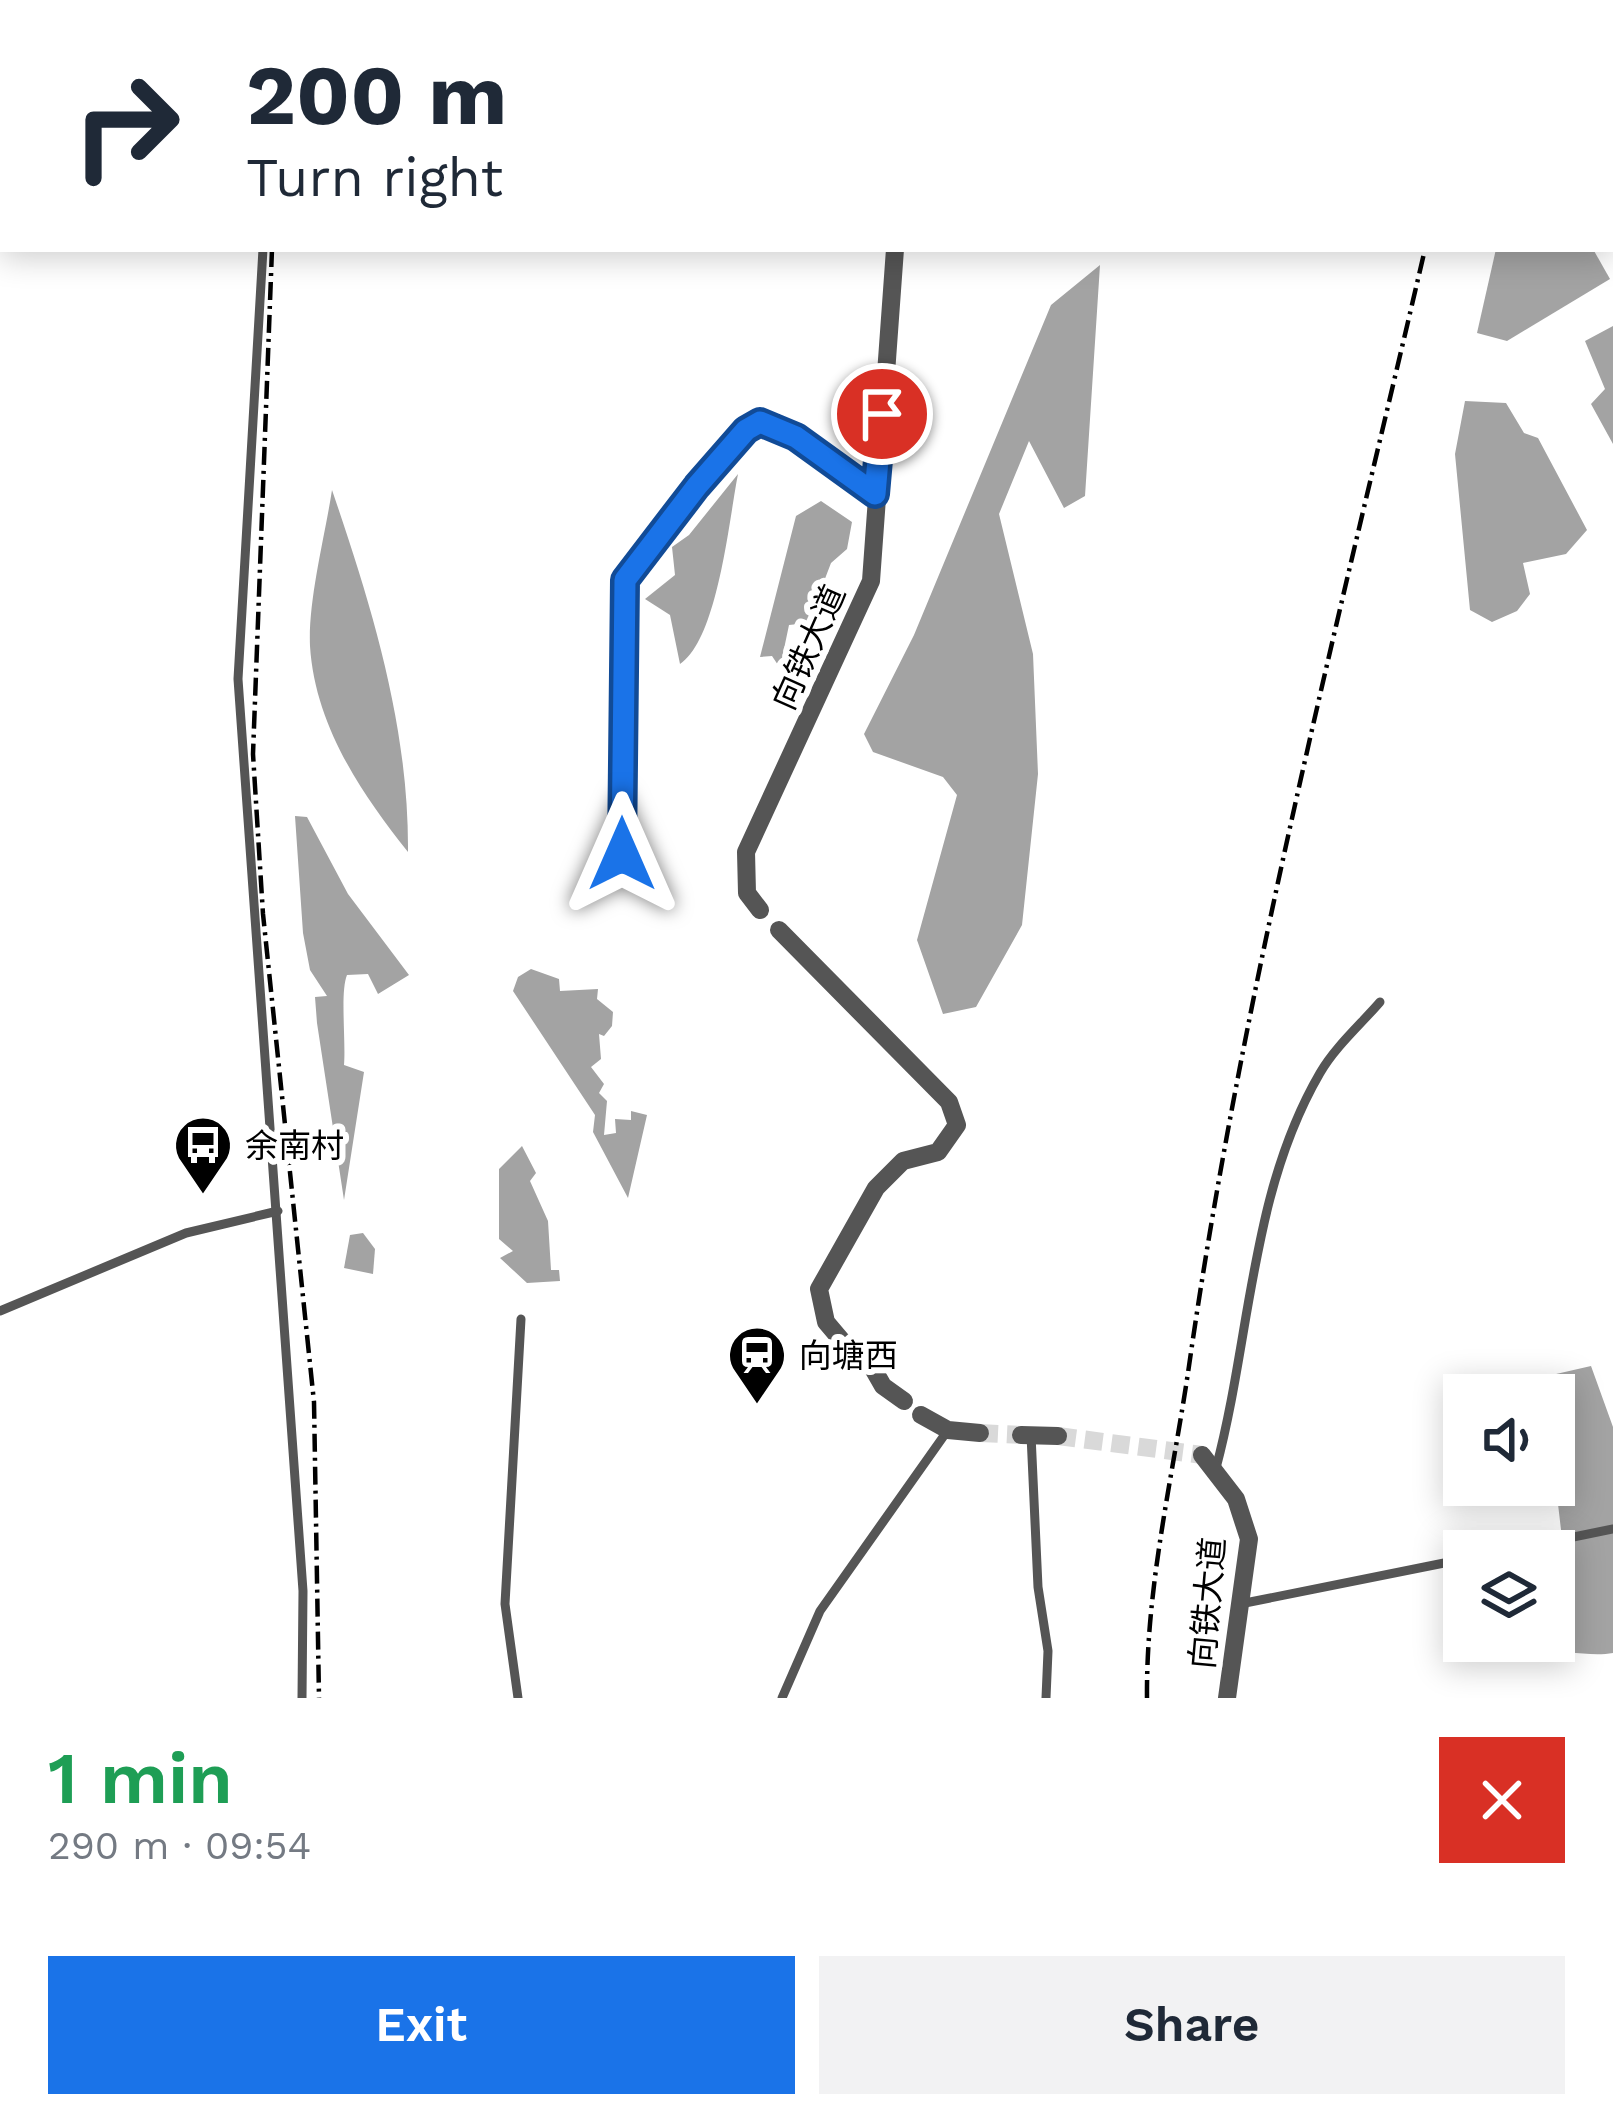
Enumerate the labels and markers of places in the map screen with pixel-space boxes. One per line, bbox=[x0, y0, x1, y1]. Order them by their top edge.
pin bbox=[831, 363, 933, 465]
bus stop icon: 余南村 bbox=[172, 1114, 234, 1196]
place label: 余南村 bbox=[245, 1126, 344, 1165]
station icon: 向塘西 bbox=[726, 1324, 788, 1406]
place label: 向塘西 bbox=[799, 1336, 898, 1375]

